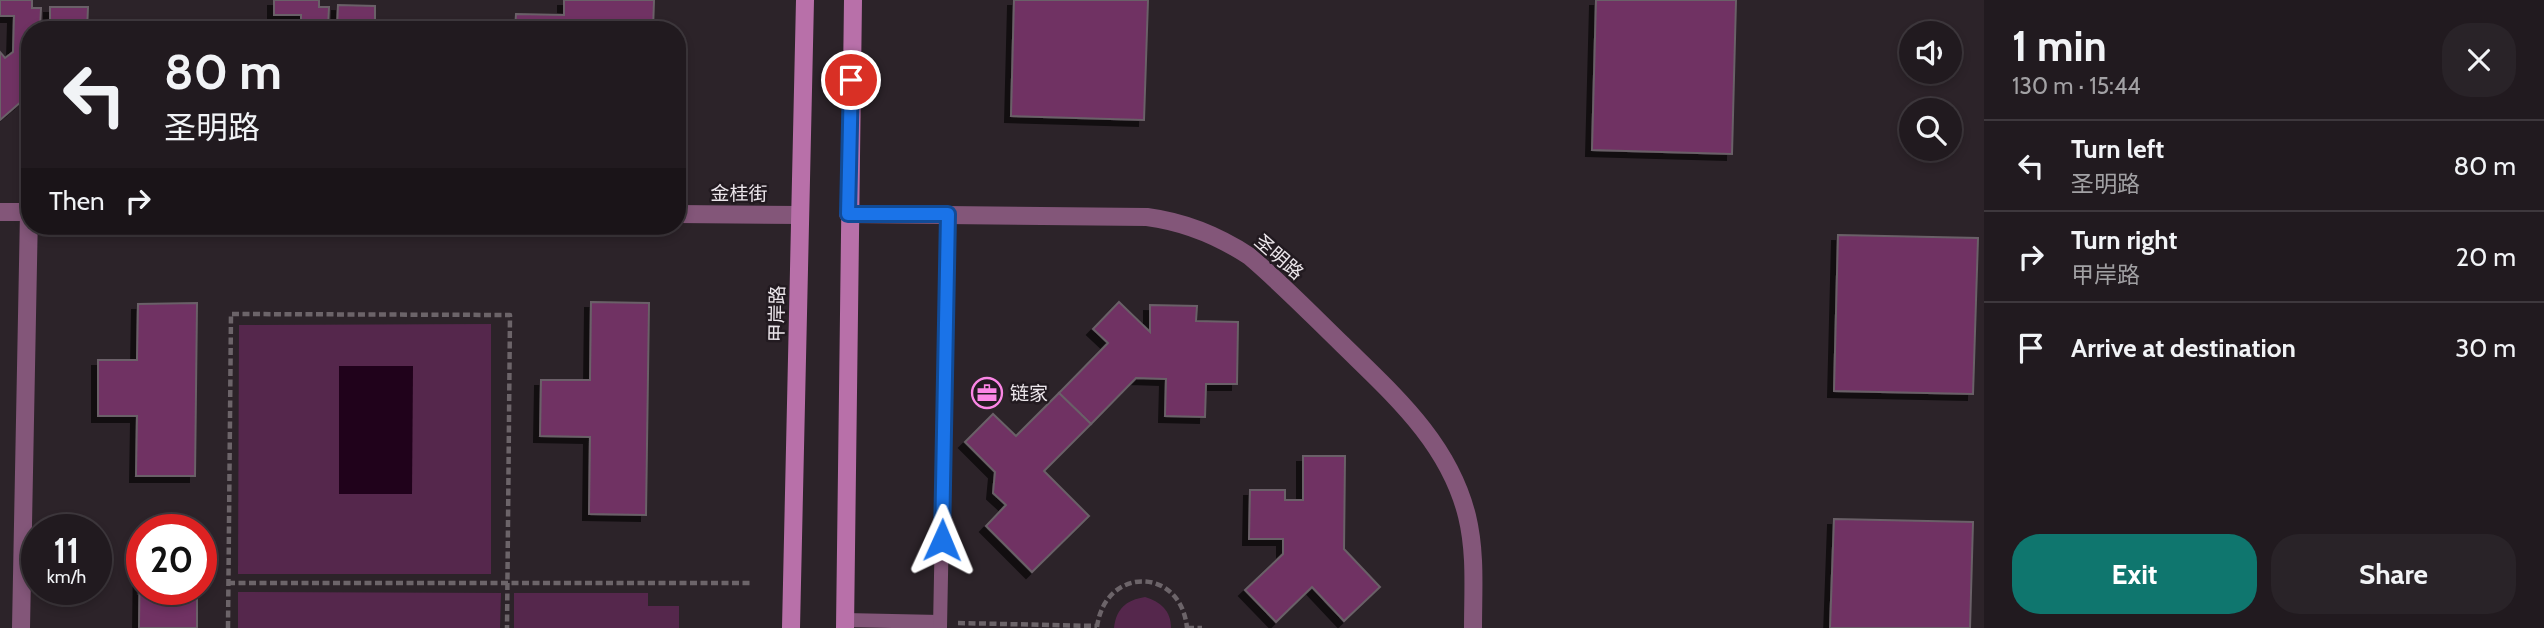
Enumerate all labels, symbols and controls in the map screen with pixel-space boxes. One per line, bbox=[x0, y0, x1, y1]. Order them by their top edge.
text: 1 min bbox=[2012, 20, 2107, 72]
map controls bbox=[1899, 21, 1962, 161]
button: sound bbox=[1899, 21, 1962, 84]
button: close bbox=[2442, 23, 2516, 97]
text: 80 m bbox=[164, 42, 282, 101]
icon: left bbox=[49, 49, 140, 140]
pin bbox=[821, 50, 881, 110]
icon: arrive bbox=[832, 61, 870, 99]
text: 130 m · 15:44 bbox=[2012, 72, 2140, 100]
button: search bbox=[1899, 98, 1962, 161]
text: 圣明路 bbox=[164, 108, 260, 147]
text: Turn left bbox=[2071, 133, 2164, 165]
icon: left bbox=[2012, 147, 2050, 185]
text: 80 m bbox=[2453, 150, 2516, 182]
text: 圣明路 bbox=[2071, 170, 2140, 198]
icon: right bbox=[119, 182, 157, 220]
street label: 金桂街 bbox=[710, 182, 768, 205]
text: Then bbox=[49, 185, 105, 217]
text: Turn right bbox=[2071, 224, 2177, 256]
street label: 圣明路 bbox=[1250, 230, 1308, 284]
icon: right bbox=[2012, 238, 2050, 276]
text: 20 m bbox=[2456, 241, 2516, 273]
text: 甲岸路 bbox=[2071, 261, 2140, 289]
street label: 甲岸路 bbox=[765, 285, 789, 343]
icon: arrive bbox=[2012, 329, 2050, 367]
text: Arrive at destination bbox=[2071, 332, 2296, 364]
text: 30 m bbox=[2455, 332, 2516, 364]
office icon: 链家 bbox=[970, 376, 1004, 410]
place label: 链家 bbox=[1010, 382, 1048, 405]
position arrow bbox=[905, 503, 979, 577]
speed limit sign: 20 bbox=[126, 514, 217, 605]
text: 11 bbox=[54, 529, 79, 572]
button: Exit bbox=[2012, 534, 2257, 614]
button: Share bbox=[2271, 534, 2516, 614]
text: km/h bbox=[47, 566, 86, 588]

